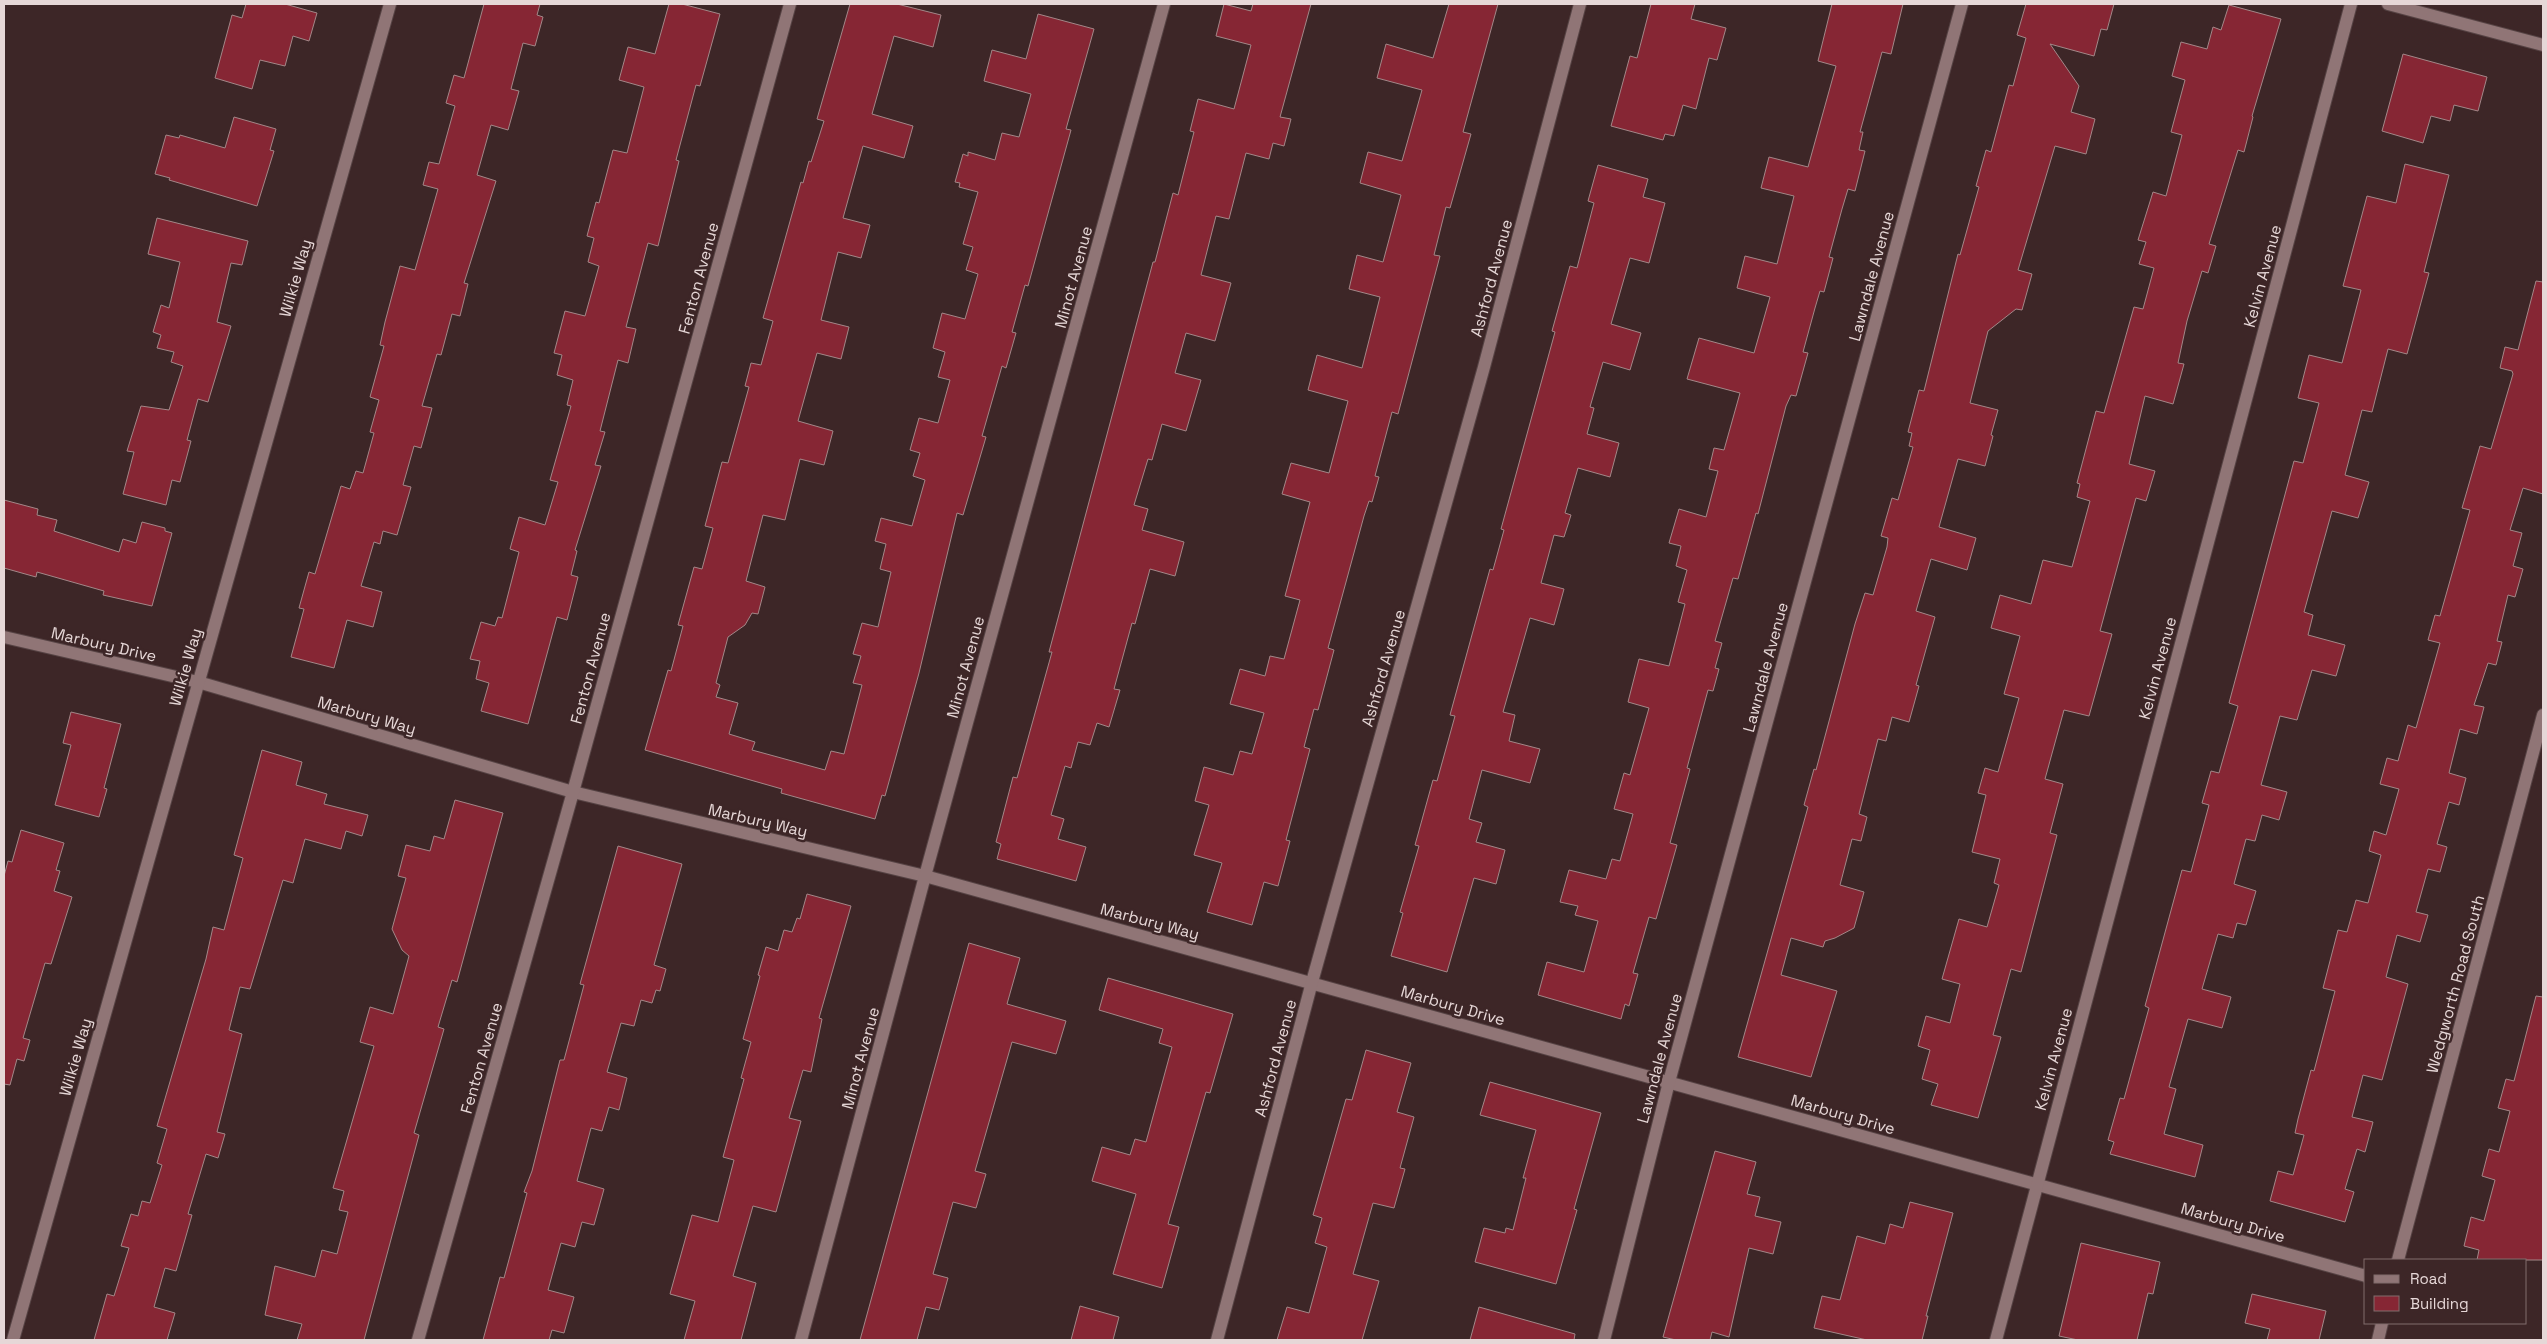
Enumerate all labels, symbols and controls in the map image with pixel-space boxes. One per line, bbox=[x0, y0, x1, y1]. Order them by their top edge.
street label: Lawndale Avenue bbox=[1844, 209, 1899, 343]
street label: Ashford Avenue bbox=[1466, 217, 1517, 339]
street label: Fenton Avenue bbox=[673, 220, 723, 336]
street label: Kelvin Avenue bbox=[2239, 222, 2286, 330]
street label: Minot Avenue bbox=[1050, 224, 1097, 331]
street label: Wilkie Way bbox=[274, 237, 317, 320]
street label: Lawndale Avenue bbox=[1738, 600, 1793, 734]
street label: Ashford Avenue bbox=[1357, 607, 1410, 729]
street label: Fenton Avenue bbox=[565, 610, 615, 726]
street label: Minot Avenue bbox=[942, 614, 989, 721]
street label: Kelvin Avenue bbox=[2134, 614, 2181, 722]
street label: Marbury Drive bbox=[49, 622, 159, 667]
street label: Wilkie Way bbox=[164, 626, 207, 709]
street label: Marbury Way bbox=[315, 691, 419, 740]
street label: Marbury Way bbox=[706, 799, 810, 842]
street label: Wedgworth Road South bbox=[2422, 893, 2489, 1076]
street label: Marbury Way bbox=[1098, 898, 1202, 945]
street label: Marbury Drive bbox=[1398, 981, 1507, 1030]
street label: Lawndale Avenue bbox=[1632, 991, 1687, 1125]
street label: Ashford Avenue bbox=[1250, 997, 1301, 1119]
street label: Fenton Avenue bbox=[456, 1000, 507, 1116]
street label: Minot Avenue bbox=[837, 1005, 884, 1112]
street label: Kelvin Avenue bbox=[2030, 1005, 2077, 1113]
street label: Wilkie Way bbox=[54, 1016, 97, 1099]
street label: Marbury Drive bbox=[1788, 1090, 1897, 1139]
street label: Marbury Drive bbox=[2178, 1198, 2287, 1247]
legend bbox=[2364, 1259, 2527, 1324]
text: Road bbox=[2410, 1269, 2447, 1288]
text: Building bbox=[2410, 1294, 2469, 1313]

